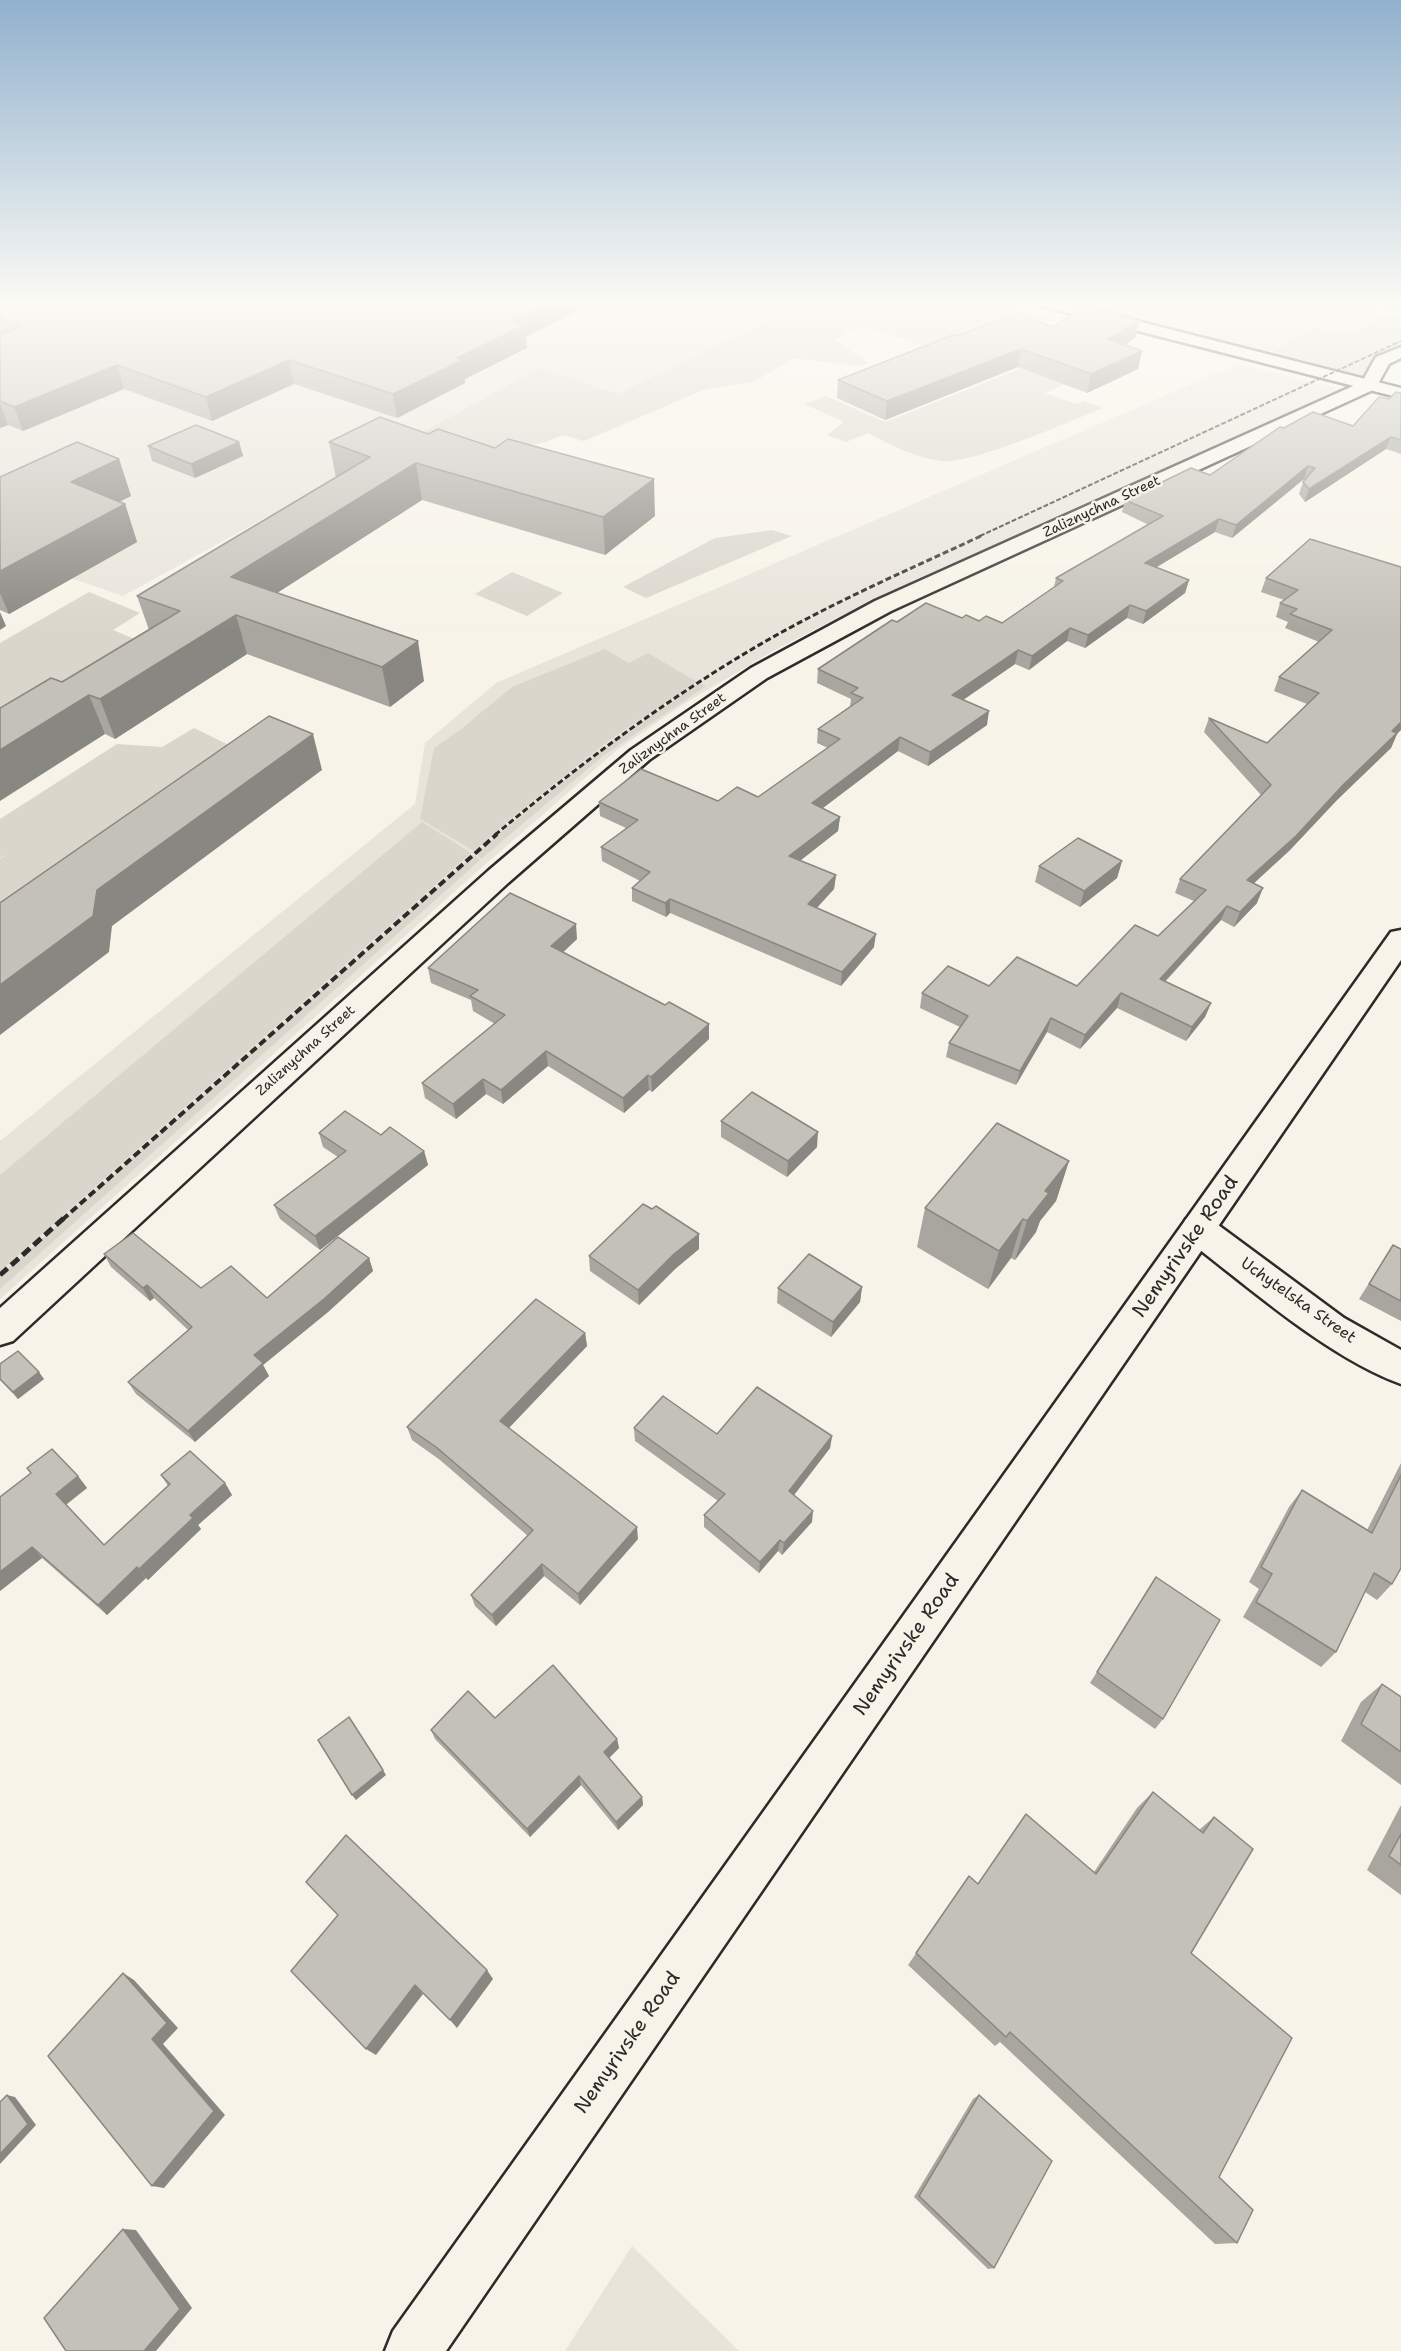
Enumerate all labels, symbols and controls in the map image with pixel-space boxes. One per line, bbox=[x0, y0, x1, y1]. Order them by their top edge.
street label: Zaliznychna Street bbox=[1041, 472, 1163, 542]
street label: Zaliznychna Street bbox=[616, 690, 730, 778]
street label: Zaliznychna Street bbox=[253, 1002, 359, 1100]
street label: Nemyrivske Road bbox=[1128, 1171, 1244, 1323]
street label: Uchytelska Street bbox=[1237, 1254, 1359, 1348]
street label: Nemyrivske Road bbox=[849, 1569, 965, 1721]
street label: Nemyrivske Road bbox=[570, 1967, 686, 2119]

